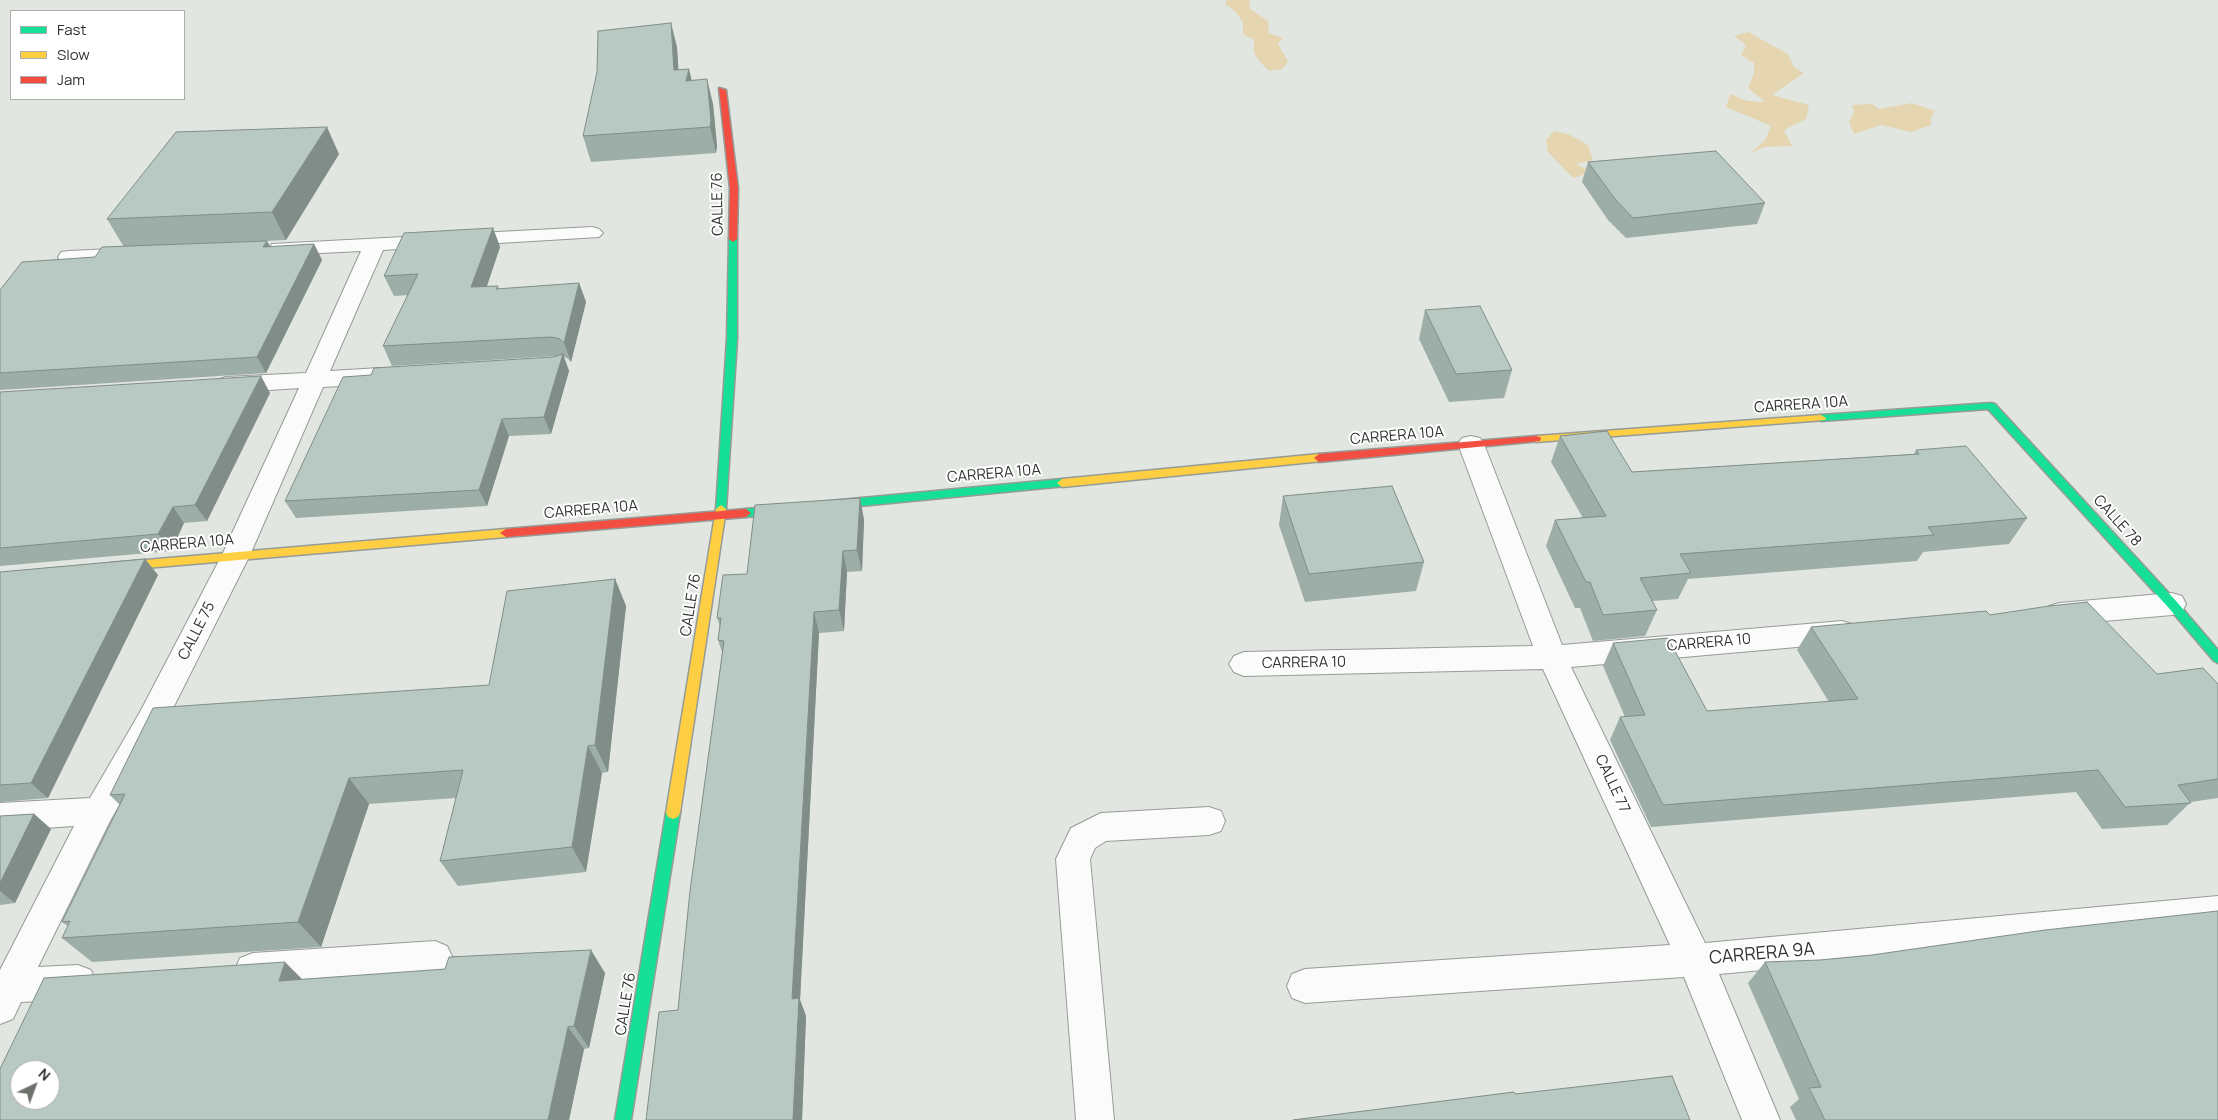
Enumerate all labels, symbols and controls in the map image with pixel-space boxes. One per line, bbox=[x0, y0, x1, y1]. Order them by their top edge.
legend bbox=[10, 10, 185, 100]
text: Fast bbox=[57, 19, 86, 40]
text: Slow bbox=[57, 44, 90, 65]
text: Jam bbox=[57, 69, 85, 90]
street label: CALLE 76 bbox=[708, 172, 728, 236]
street label: CARRERA 10A bbox=[1754, 393, 1848, 417]
street label: CARRERA 10A bbox=[1349, 423, 1445, 449]
street label: CARRERA 10A bbox=[946, 461, 1042, 487]
street label: CALLE 78 bbox=[2089, 492, 2145, 550]
street label: CARRERA 10A bbox=[543, 497, 639, 523]
street label: CARRERA 10A bbox=[139, 531, 235, 557]
street label: CALLE 76 bbox=[677, 572, 705, 638]
street label: CALLE 75 bbox=[175, 599, 219, 663]
street label: CARRERA 10 bbox=[1666, 630, 1752, 656]
street label: CARRERA 10 bbox=[1262, 653, 1346, 673]
street label: CALLE 77 bbox=[1591, 752, 1633, 816]
street label: CARRERA 9A bbox=[1708, 939, 1816, 969]
street label: CALLE 76 bbox=[612, 971, 640, 1037]
north arrow bbox=[10, 1060, 60, 1110]
text: N bbox=[35, 1064, 55, 1085]

